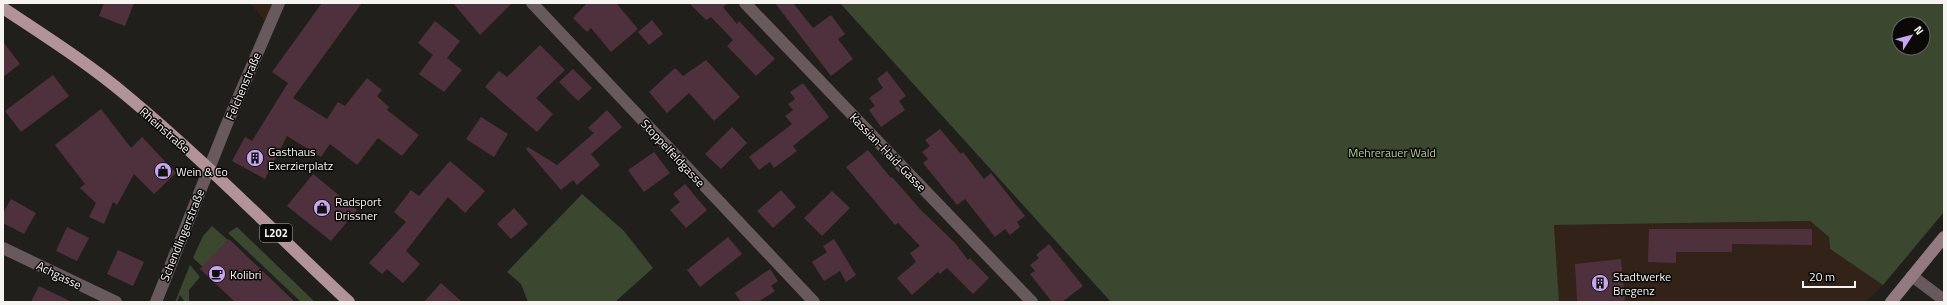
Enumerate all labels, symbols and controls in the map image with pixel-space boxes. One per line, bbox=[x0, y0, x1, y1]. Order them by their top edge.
north arrow bbox=[1891, 16, 1931, 56]
text: N bbox=[1910, 22, 1928, 38]
street label: Felchenstraße bbox=[220, 49, 266, 123]
street label: Rheinstraße bbox=[135, 103, 195, 157]
street label: Kassian-Haid-Gasse bbox=[845, 108, 931, 196]
street label: Stoppelfeldgasse bbox=[636, 115, 710, 191]
place label: Gasthaus Exerzierplatz bbox=[268, 142, 333, 175]
park label: Mehrerauer Wald bbox=[1348, 143, 1436, 162]
building icon: Gasthaus Exerzierplatz bbox=[245, 148, 265, 168]
shop icon: Wein & Co bbox=[153, 161, 173, 181]
place label: Wein & Co bbox=[176, 162, 228, 181]
street label: Schendlingerstraße bbox=[155, 186, 209, 284]
place label: Radsport Drissner bbox=[335, 192, 382, 225]
shop icon: Radsport Drissner bbox=[312, 198, 332, 218]
road number: L202 bbox=[260, 224, 292, 242]
street label: Achgasse bbox=[33, 256, 85, 294]
scale bar bbox=[1803, 263, 1855, 289]
cafe icon: Kolibri bbox=[207, 264, 227, 284]
place label: Kolibri bbox=[230, 265, 261, 284]
place label: Stadtwerke Bregenz bbox=[1613, 267, 1671, 300]
text: 20 m bbox=[1809, 267, 1835, 286]
building icon: Stadtwerke Bregenz bbox=[1590, 273, 1610, 293]

